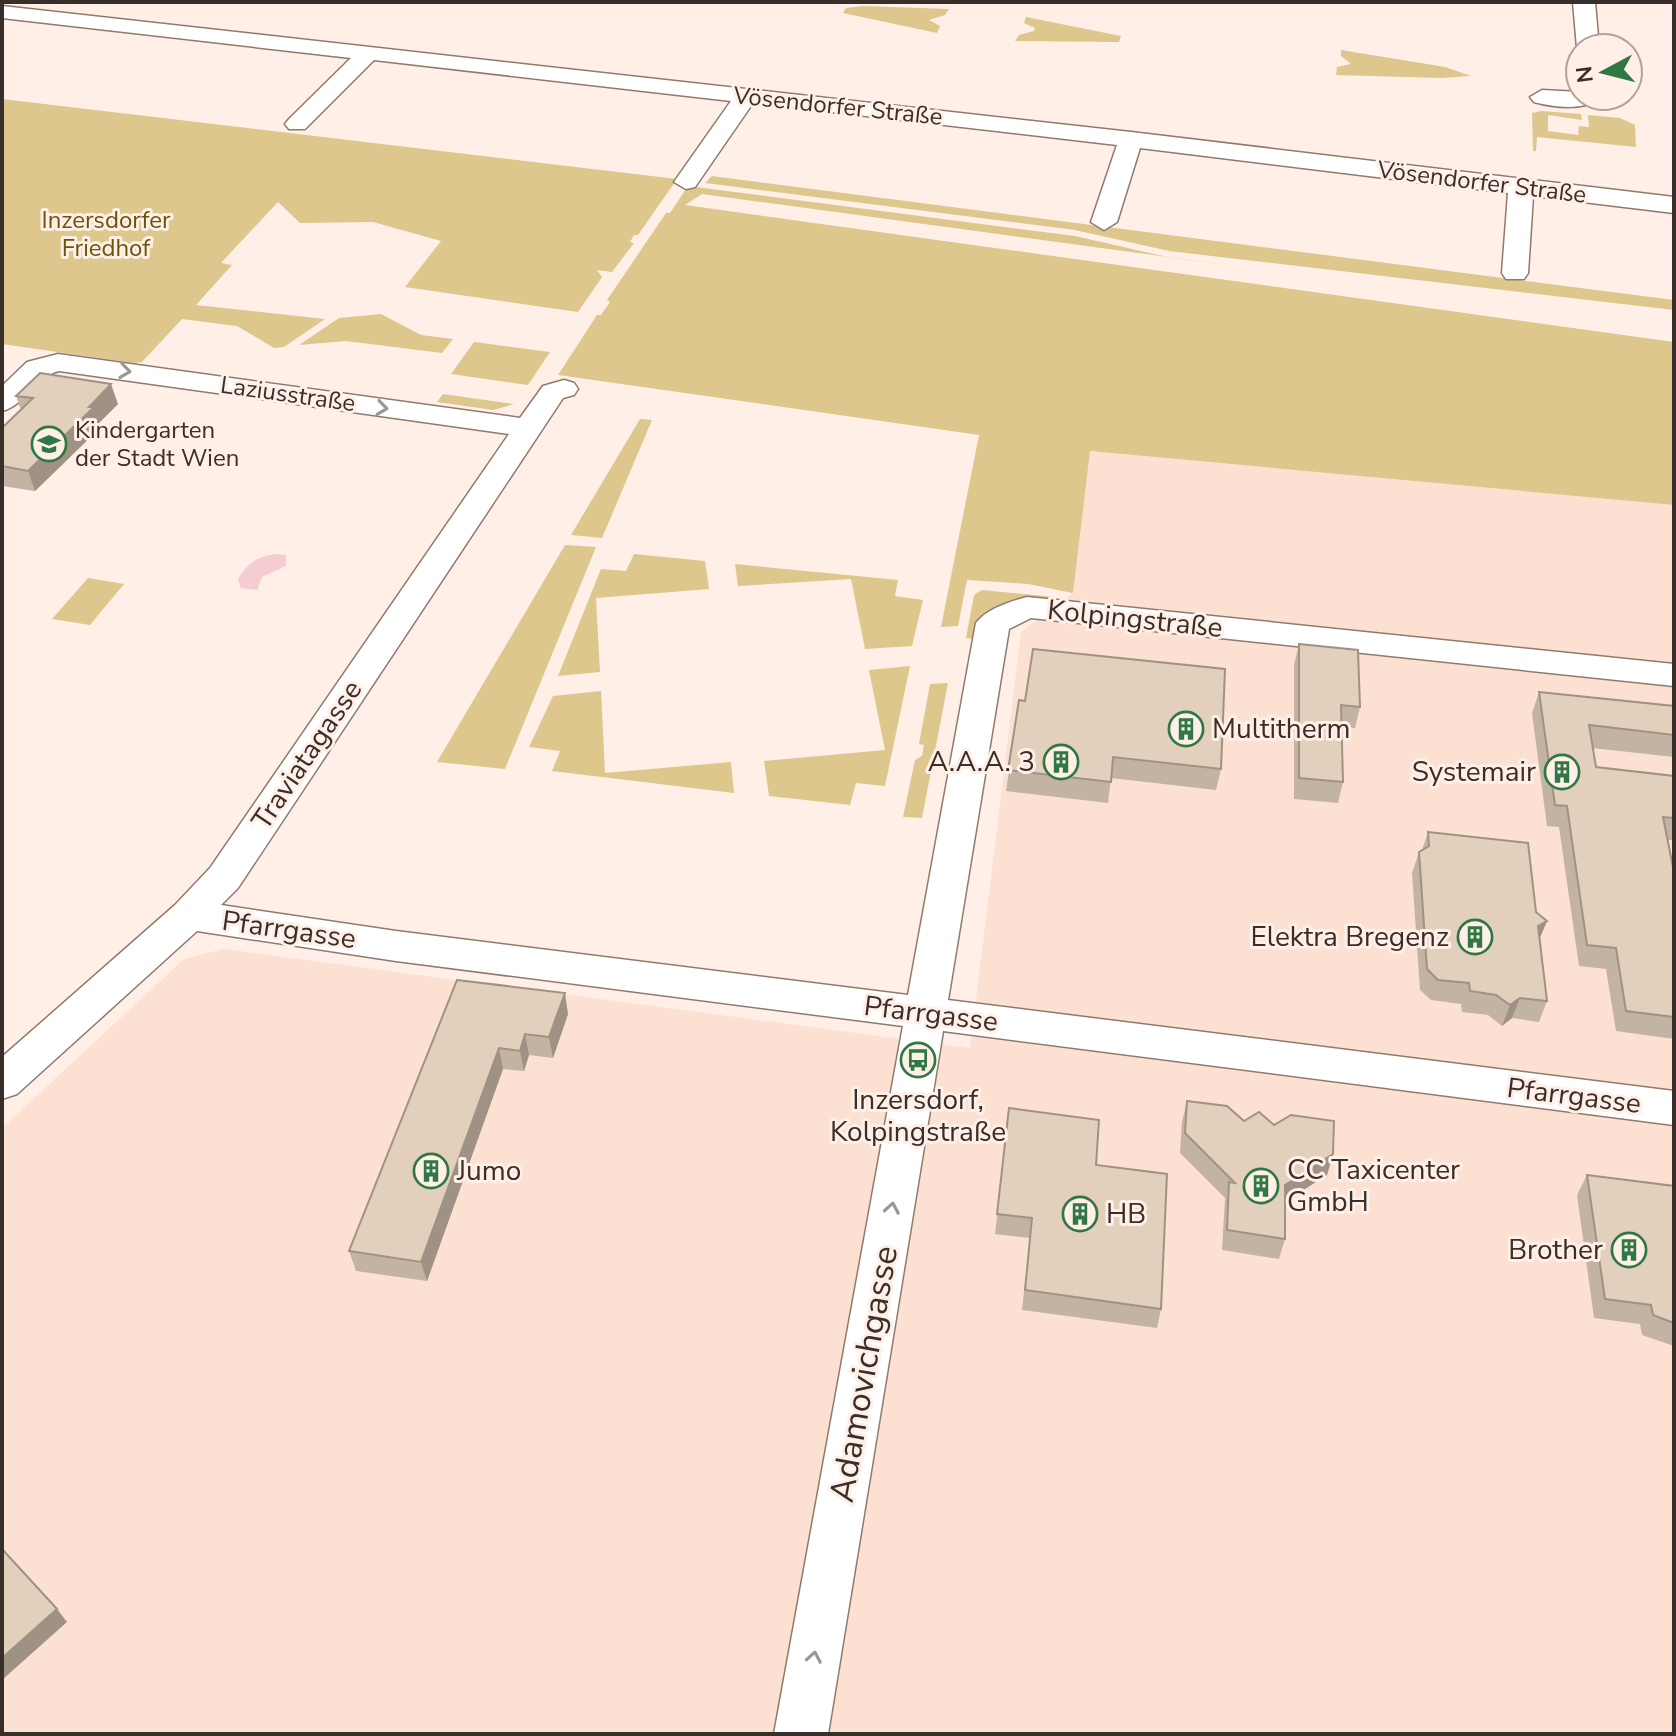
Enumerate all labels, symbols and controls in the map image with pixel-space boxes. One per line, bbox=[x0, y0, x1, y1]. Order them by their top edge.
north arrow bbox=[1564, 32, 1644, 112]
text: N bbox=[1569, 64, 1601, 84]
street label: Vösendorfer Straße bbox=[731, 79, 944, 133]
street label: Vösendorfer Straße bbox=[1375, 153, 1588, 211]
park label: Inzersdorfer Friedhof bbox=[41, 204, 171, 264]
one-way arrow bbox=[118, 362, 131, 379]
street label: Laziusstraße bbox=[218, 369, 358, 419]
one-way arrow bbox=[376, 399, 389, 416]
place label: Kindergarten der Stadt Wien bbox=[75, 414, 239, 474]
school or university icon: Kindergarten der Stadt Wien bbox=[30, 425, 68, 463]
street label: Kolpingstraße bbox=[1045, 591, 1225, 647]
street label: Traviatagasse bbox=[243, 673, 371, 837]
building icon: Multitherm bbox=[1167, 710, 1205, 748]
place label: Multitherm bbox=[1212, 710, 1351, 748]
place label: A.A.A. 3 bbox=[928, 743, 1035, 781]
building icon: A.A.A. 3 bbox=[1042, 743, 1080, 781]
place label: Systemair bbox=[1412, 753, 1536, 791]
building icon: Systemair bbox=[1543, 753, 1581, 791]
street label: Pfarrgasse bbox=[220, 902, 358, 958]
place label: Elektra Bregenz bbox=[1250, 918, 1449, 956]
building icon: Elektra Bregenz bbox=[1456, 918, 1494, 956]
street label: Pfarrgasse bbox=[862, 987, 1000, 1041]
bus stop icon: Inzersdorf, Kolpingstraße bbox=[899, 1041, 937, 1079]
street label: Pfarrgasse bbox=[1505, 1069, 1643, 1123]
place label: Inzersdorf, Kolpingstraße bbox=[830, 1081, 1006, 1151]
place label: CC Taxicenter GmbH bbox=[1287, 1151, 1460, 1221]
building icon: Jumo bbox=[412, 1152, 450, 1190]
place label: Jumo bbox=[456, 1152, 521, 1190]
building icon: CC Taxicenter GmbH bbox=[1242, 1167, 1280, 1205]
building icon: HB bbox=[1061, 1195, 1099, 1233]
place label: HB bbox=[1106, 1195, 1146, 1233]
one-way arrow bbox=[883, 1201, 900, 1215]
place label: Brother bbox=[1508, 1231, 1603, 1269]
building icon: Brother bbox=[1610, 1231, 1648, 1269]
street label: Adamovichgasse bbox=[819, 1242, 909, 1506]
one-way arrow bbox=[805, 1650, 822, 1664]

